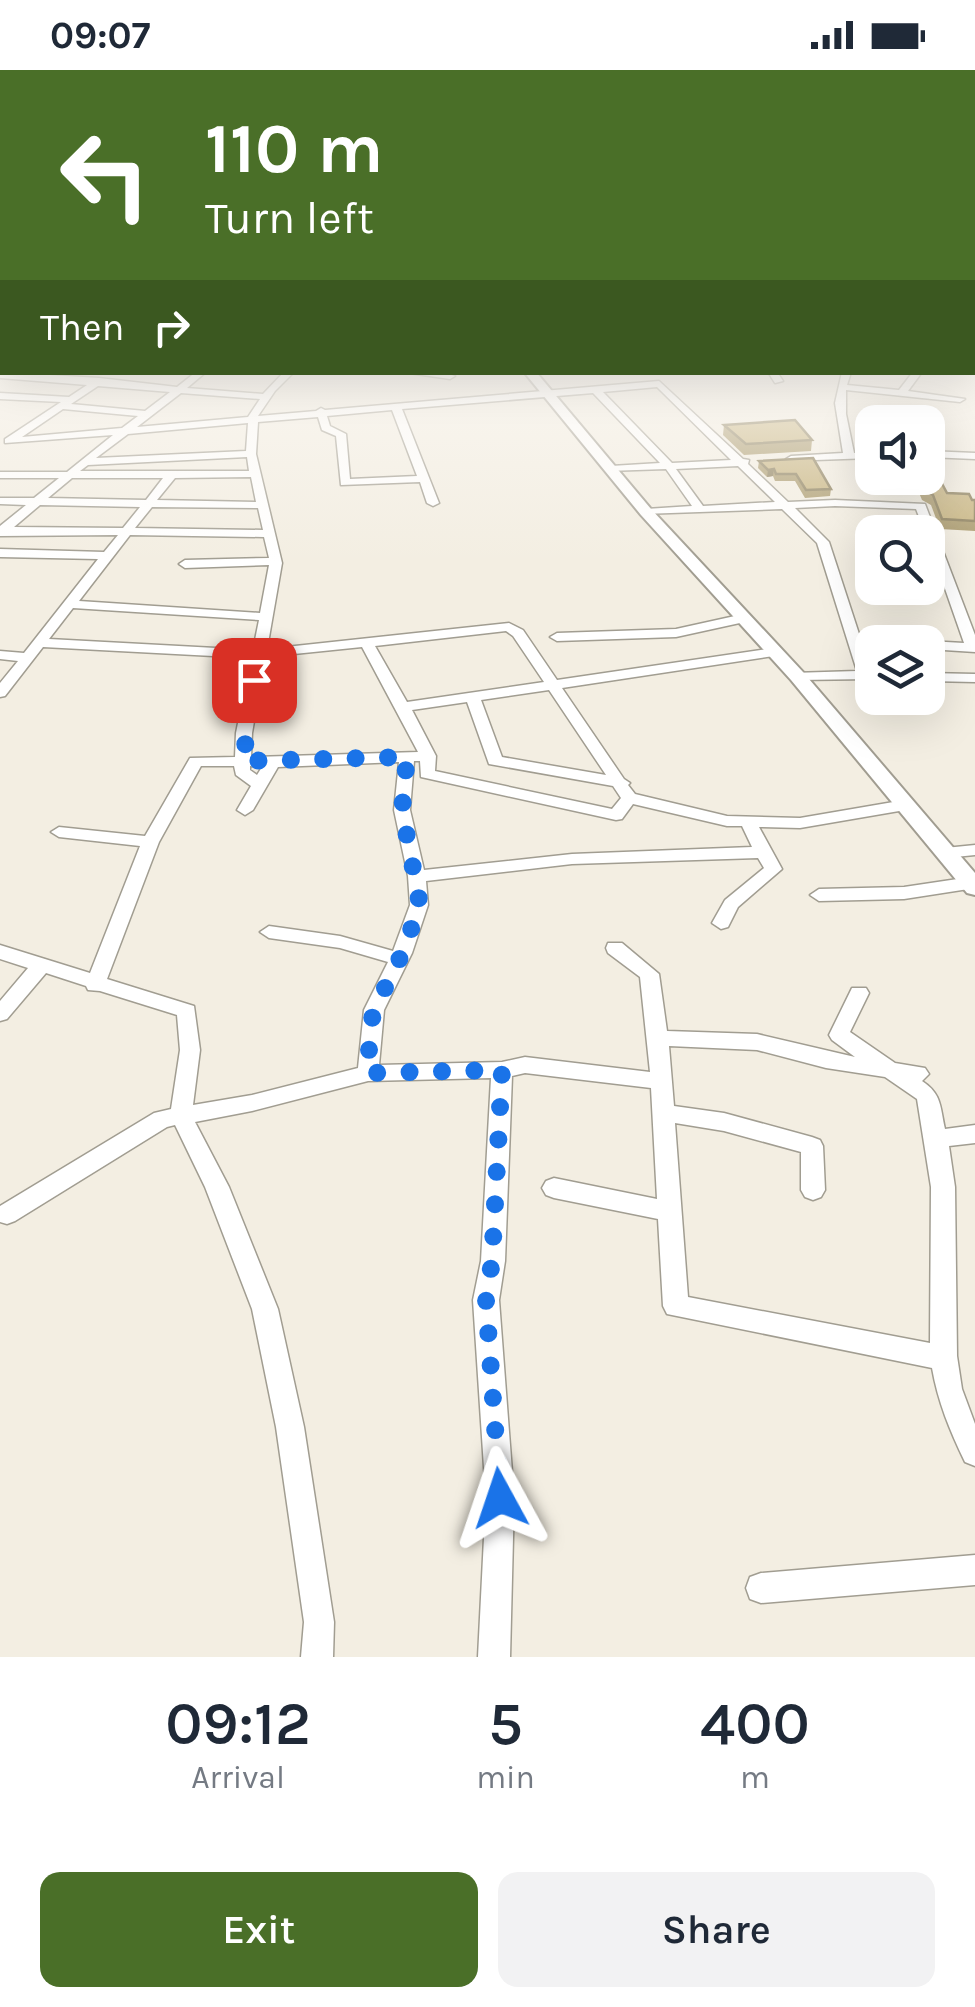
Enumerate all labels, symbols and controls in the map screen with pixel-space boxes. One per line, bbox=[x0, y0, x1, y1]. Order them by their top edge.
text: 09:07 bbox=[50, 13, 150, 58]
text: 110 m bbox=[205, 108, 383, 190]
icon: left bbox=[40, 110, 170, 240]
text: Turn left bbox=[205, 192, 374, 244]
icon: right bbox=[144, 300, 199, 355]
text: Then bbox=[40, 305, 124, 350]
map controls bbox=[855, 405, 945, 715]
button: sound bbox=[855, 405, 945, 495]
button: search bbox=[855, 515, 945, 605]
button: layers bbox=[855, 625, 945, 715]
pin bbox=[212, 638, 297, 723]
icon: arrive bbox=[227, 653, 282, 708]
position arrow bbox=[448, 1446, 552, 1550]
text: 09:12 bbox=[165, 1689, 311, 1759]
text: 5 bbox=[488, 1689, 523, 1759]
text: 400 bbox=[700, 1689, 810, 1759]
text: Arrival bbox=[191, 1759, 285, 1796]
text: min bbox=[476, 1759, 535, 1796]
text: m bbox=[740, 1759, 770, 1796]
button: Exit bbox=[40, 1872, 478, 1987]
button: Share bbox=[498, 1872, 935, 1987]

